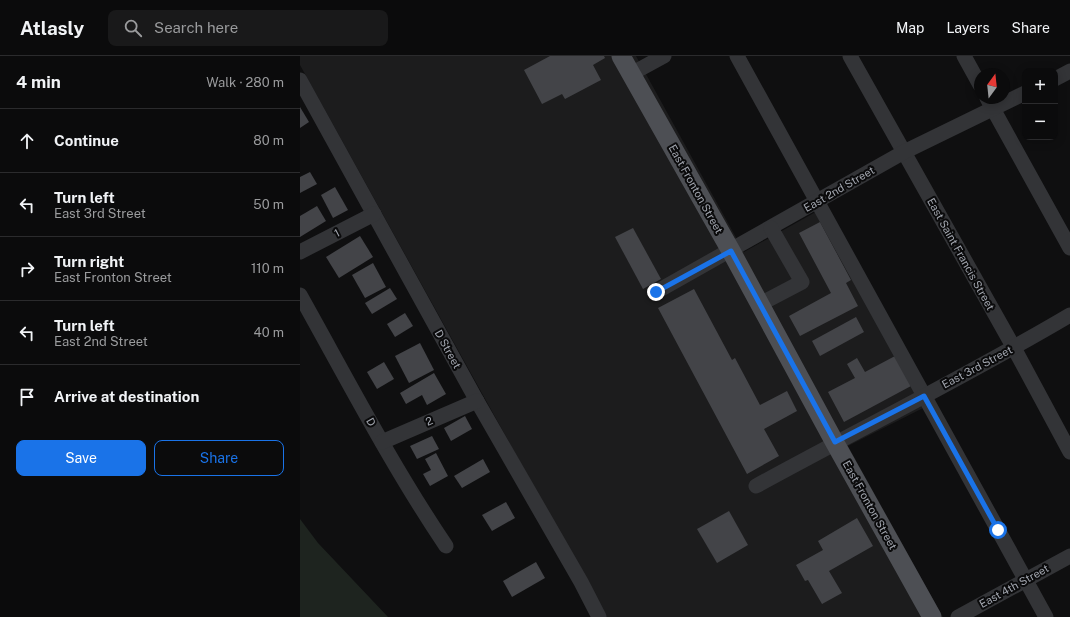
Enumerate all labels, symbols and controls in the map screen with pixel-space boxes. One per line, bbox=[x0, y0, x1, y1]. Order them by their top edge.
search box bbox=[108, 10, 388, 46]
text: Atlasly bbox=[20, 17, 84, 39]
icon: search bbox=[122, 17, 144, 39]
text: Search here bbox=[154, 19, 238, 36]
text: Map bbox=[896, 20, 924, 36]
text: Layers bbox=[946, 20, 990, 36]
text: Share bbox=[1012, 20, 1050, 36]
north arrow bbox=[974, 68, 1010, 104]
map controls bbox=[1022, 68, 1058, 140]
button: + bbox=[1022, 68, 1058, 104]
text: 4 min bbox=[16, 72, 61, 92]
text: Walk · 280 m bbox=[206, 75, 284, 90]
button: − bbox=[1022, 104, 1058, 140]
icon: ahead bbox=[16, 130, 38, 152]
text: Continue bbox=[54, 132, 119, 149]
text: 80 m bbox=[253, 133, 284, 148]
street label: East Fronton Street bbox=[667, 142, 725, 236]
street label: East 2nd Street bbox=[802, 164, 876, 214]
text: Turn left bbox=[54, 189, 115, 206]
icon: left bbox=[16, 194, 38, 216]
street label: East Saint Francis Street bbox=[925, 196, 997, 312]
text: 50 m bbox=[253, 197, 284, 212]
text: East 3rd Street bbox=[54, 206, 146, 221]
street label: 1 bbox=[332, 227, 342, 239]
text: Turn right bbox=[54, 253, 124, 270]
icon: right bbox=[16, 258, 38, 280]
text: 110 m bbox=[251, 261, 284, 276]
text: East Fronton Street bbox=[54, 270, 172, 285]
route end bbox=[647, 283, 665, 301]
text: Turn left bbox=[54, 317, 115, 334]
icon: left bbox=[16, 322, 38, 344]
text: 40 m bbox=[253, 325, 284, 340]
street label: D Street bbox=[432, 328, 464, 370]
text: East 2nd Street bbox=[54, 334, 148, 349]
street label: East 3rd Street bbox=[940, 343, 1014, 391]
icon: arrive bbox=[16, 386, 38, 408]
text: Arrive at destination bbox=[54, 388, 199, 405]
street label: 2 bbox=[424, 414, 435, 428]
street label: D bbox=[364, 416, 378, 429]
button: Save bbox=[16, 440, 146, 476]
button: Share bbox=[154, 440, 284, 476]
street label: East Fronton Street bbox=[841, 458, 899, 552]
route start bbox=[989, 521, 1007, 539]
street label: East 4th Street bbox=[977, 562, 1051, 610]

